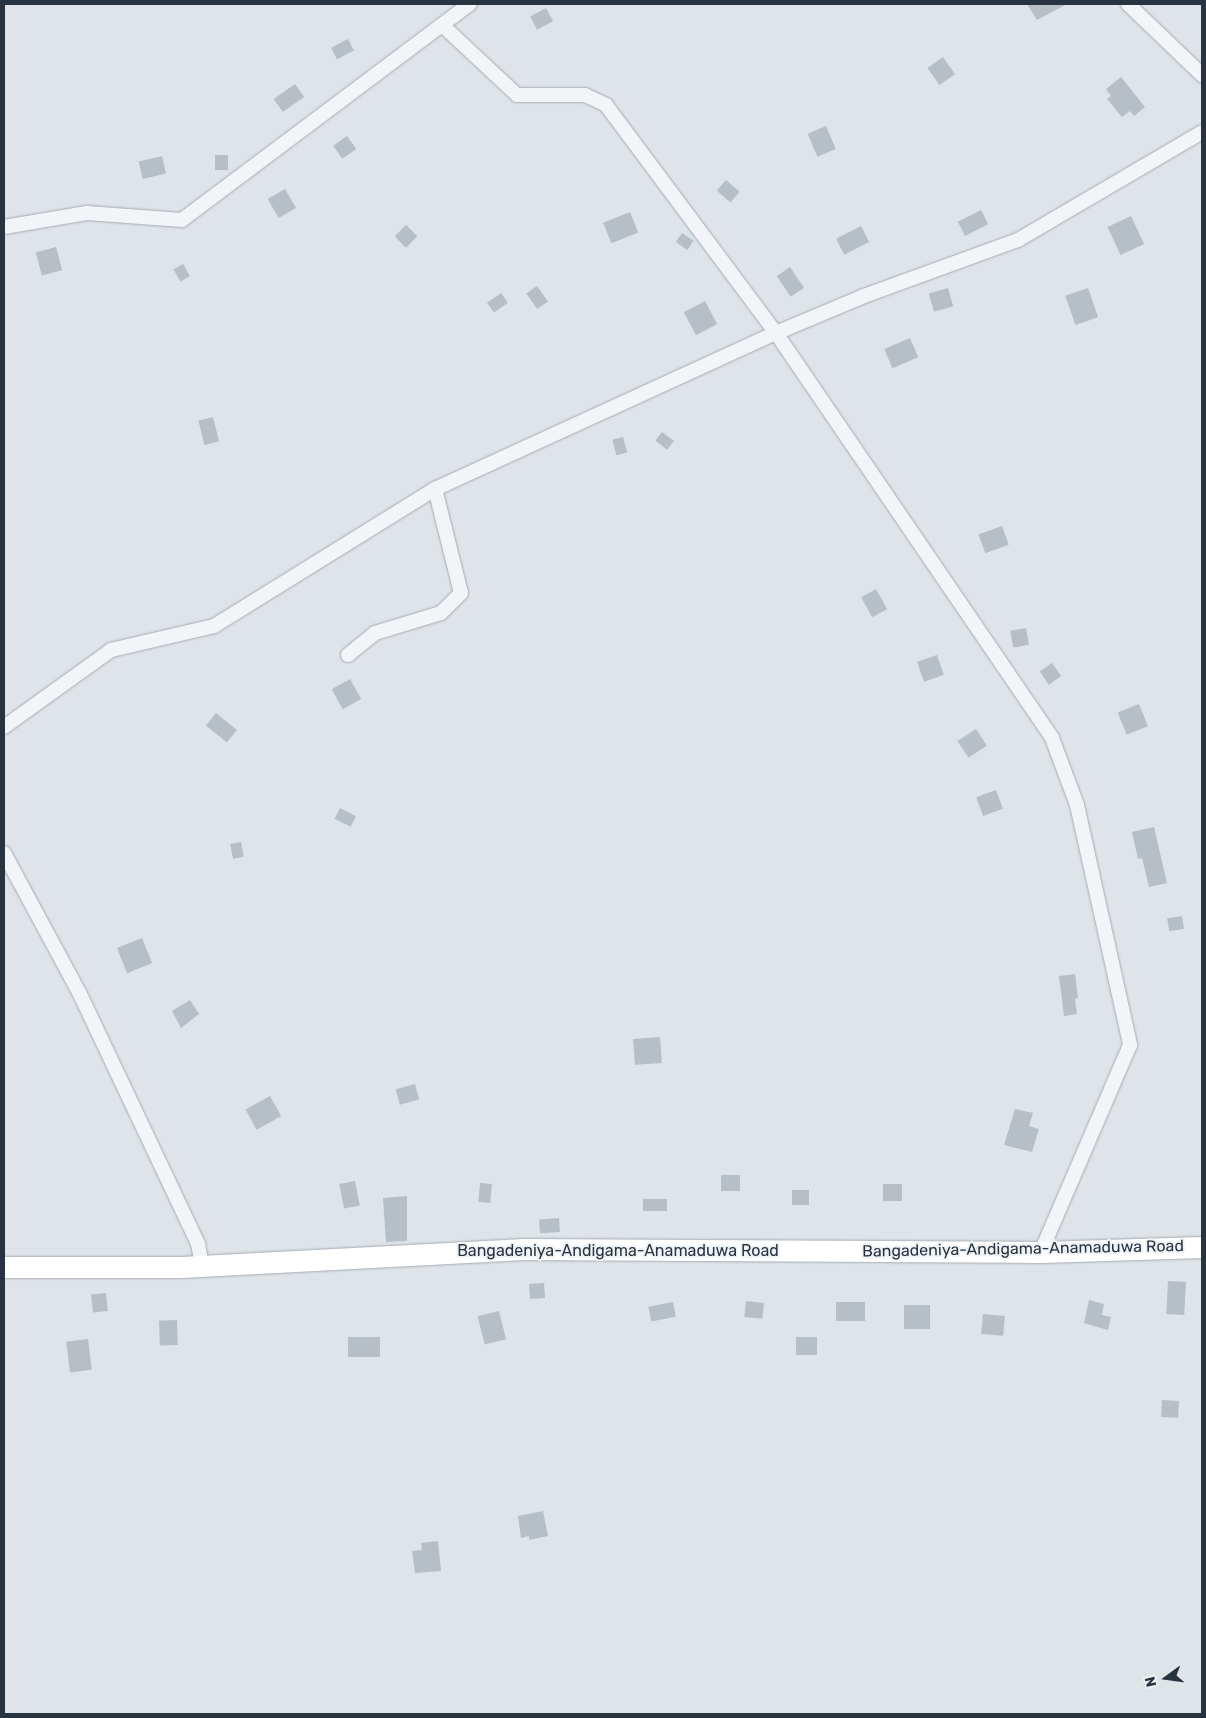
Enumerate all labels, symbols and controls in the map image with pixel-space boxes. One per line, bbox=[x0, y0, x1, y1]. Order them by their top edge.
street label: Bangadeniya-Andigama-Anamaduwa Road bbox=[862, 1237, 1184, 1261]
street label: Bangadeniya-Andigama-Anamaduwa Road bbox=[457, 1241, 779, 1261]
north arrow bbox=[1141, 1653, 1191, 1703]
text: N bbox=[1141, 1675, 1160, 1689]

